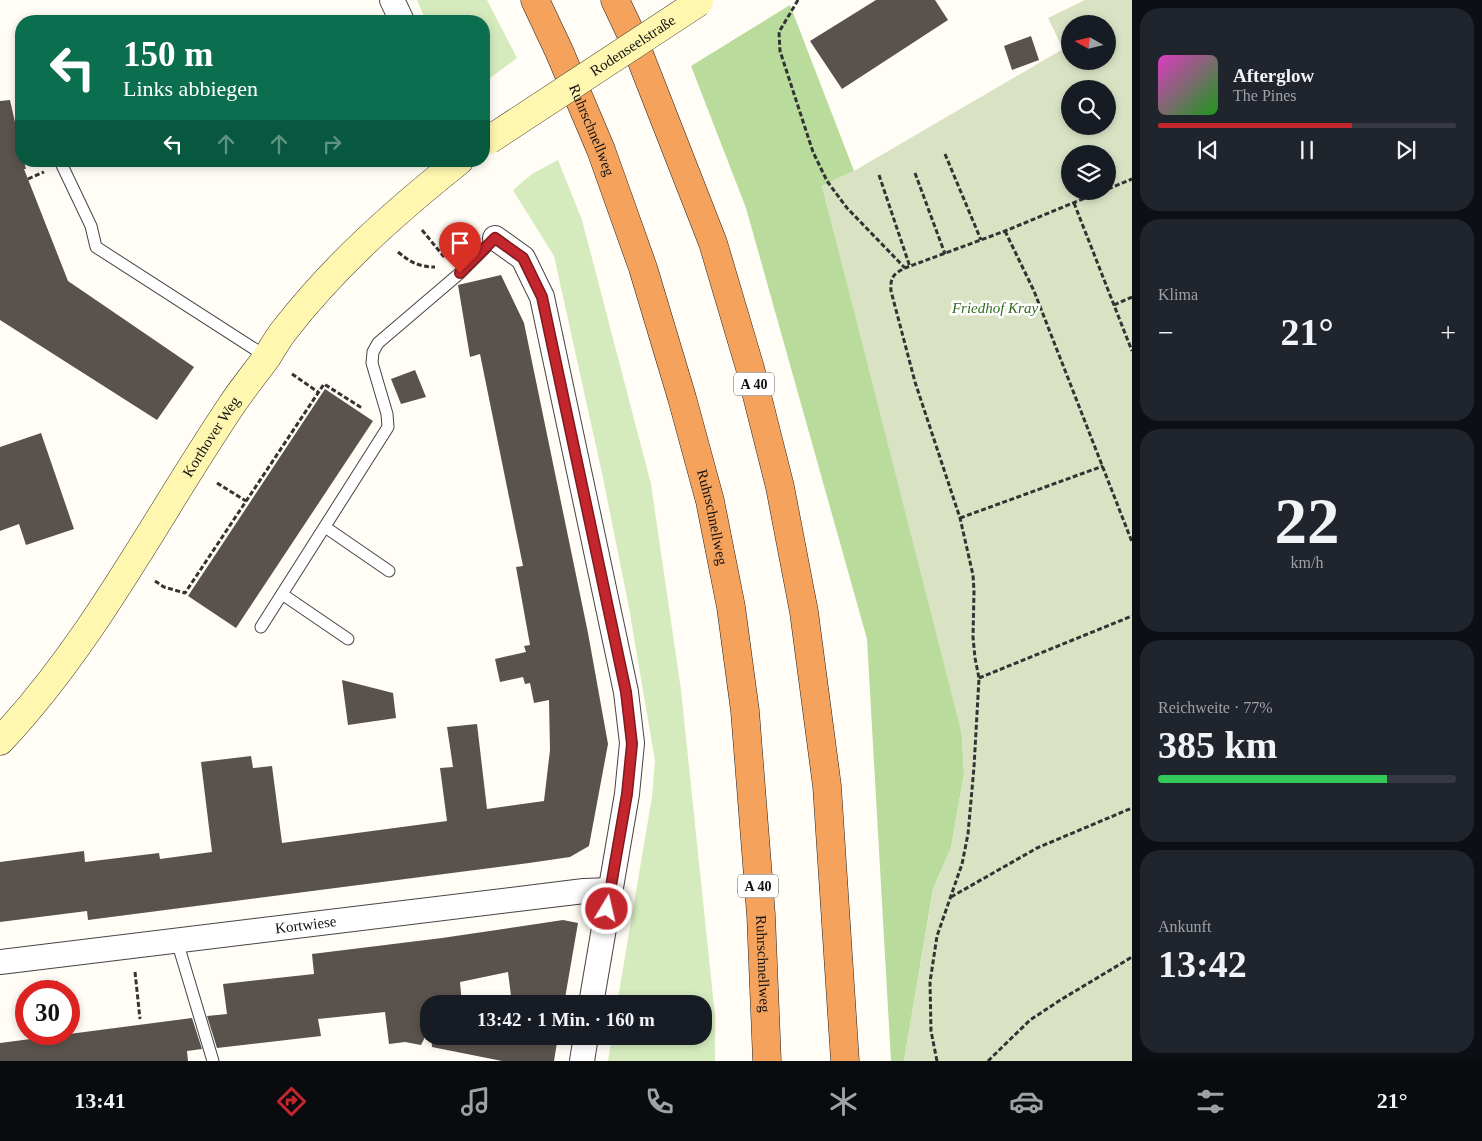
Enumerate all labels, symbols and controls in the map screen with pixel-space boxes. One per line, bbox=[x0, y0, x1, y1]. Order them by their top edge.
street label: Rodenseelstraße bbox=[587, 12, 679, 79]
north arrow bbox=[1061, 15, 1116, 70]
map controls bbox=[1061, 15, 1116, 200]
icon: left bbox=[40, 35, 105, 100]
text: 150 m bbox=[123, 35, 213, 74]
text: Afterglow bbox=[1233, 65, 1314, 86]
text: Links abbiegen bbox=[123, 76, 258, 101]
button: search bbox=[1061, 80, 1116, 135]
street label: Ruhrschnellweg bbox=[566, 82, 618, 178]
text: The Pines bbox=[1233, 87, 1297, 104]
icon: left bbox=[159, 130, 187, 158]
icon: ahead bbox=[212, 130, 240, 158]
icon: ahead bbox=[265, 130, 293, 158]
icon: right bbox=[318, 130, 346, 158]
icon: previous bbox=[1194, 136, 1222, 164]
icon: pause bbox=[1293, 136, 1321, 164]
icon: next bbox=[1392, 136, 1420, 164]
button: layers bbox=[1061, 145, 1116, 200]
pin bbox=[439, 222, 481, 273]
icon: arrive bbox=[446, 229, 474, 257]
text: Klima bbox=[1158, 286, 1198, 303]
park label: Friedhof Kray bbox=[951, 300, 1038, 316]
text: 21° bbox=[1280, 311, 1334, 353]
text: − bbox=[1158, 317, 1174, 348]
text: + bbox=[1440, 317, 1456, 348]
road number: A 40 bbox=[734, 372, 774, 396]
street label: Korthover Weg bbox=[179, 393, 243, 480]
street label: Ruhrschnellweg bbox=[694, 468, 731, 567]
text: 22 bbox=[1275, 485, 1340, 557]
text: km/h bbox=[1291, 554, 1323, 571]
text: Reichweite · 77% bbox=[1158, 699, 1273, 716]
text: 385 km bbox=[1158, 724, 1277, 766]
road number: A 40 bbox=[738, 874, 778, 898]
position arrow bbox=[580, 882, 632, 934]
street label: Kortwiese bbox=[274, 913, 338, 936]
street label: Ruhrschnellweg bbox=[753, 915, 773, 1013]
text: Ankunft bbox=[1158, 918, 1211, 935]
text: 13:42 bbox=[1158, 943, 1247, 985]
speed limit sign: 30 bbox=[15, 980, 80, 1045]
text: 13:42 · 1 Min. · 160 m bbox=[477, 1009, 655, 1030]
icon: directions bbox=[274, 1084, 309, 1119]
icon: music bbox=[458, 1084, 493, 1119]
icon: phone bbox=[642, 1084, 677, 1119]
icon: climate bbox=[826, 1084, 861, 1119]
icon: car bbox=[1009, 1084, 1044, 1119]
icon: filters bbox=[1193, 1084, 1228, 1119]
text: 13:41 bbox=[74, 1088, 126, 1113]
text: 21° bbox=[1377, 1088, 1408, 1113]

